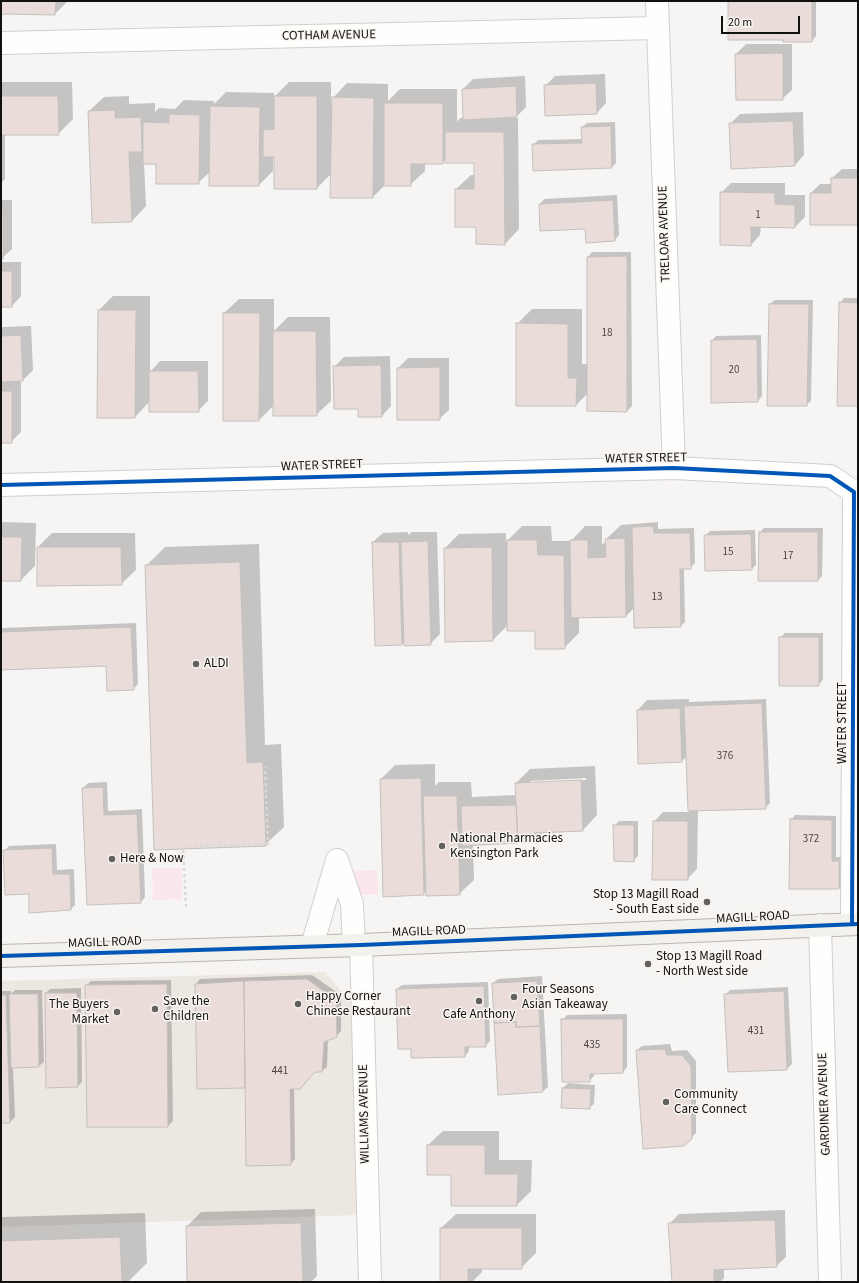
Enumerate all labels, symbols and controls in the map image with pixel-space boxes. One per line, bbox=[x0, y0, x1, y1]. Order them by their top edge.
scale bar bbox=[723, 8, 802, 34]
text: 20 m bbox=[728, 14, 752, 31]
street label: COTHAM AVENUE bbox=[282, 27, 376, 45]
street label: TRELOAR AVENUE bbox=[656, 185, 674, 283]
house number: 1 bbox=[755, 209, 761, 223]
house number: 18 bbox=[602, 327, 612, 341]
house number: 20 bbox=[729, 364, 739, 378]
street label: WATER STREET bbox=[605, 450, 687, 468]
street label: WATER STREET bbox=[281, 457, 363, 475]
house number: 15 bbox=[723, 546, 733, 560]
house number: 17 bbox=[783, 550, 793, 564]
house number: 13 bbox=[652, 591, 662, 605]
place label: ALDI bbox=[204, 656, 229, 672]
marker: ALDI bbox=[191, 659, 201, 669]
street label: WATER STREET bbox=[835, 682, 851, 764]
house number: 376 bbox=[717, 750, 733, 764]
place label: National Pharmacies Kensington Park bbox=[450, 831, 563, 862]
house number: 372 bbox=[803, 833, 819, 847]
marker: National Pharmacies Kensington Park bbox=[437, 841, 447, 851]
place label: Here & Now bbox=[120, 851, 184, 867]
marker: Here & Now bbox=[107, 854, 117, 864]
place label: Stop 13 Magill Road - South East side bbox=[593, 887, 699, 918]
marker: Stop 13 Magill Road - South East side bbox=[702, 897, 712, 907]
street label: MAGILL ROAD bbox=[716, 908, 790, 928]
street label: MAGILL ROAD bbox=[392, 923, 466, 941]
street label: MAGILL ROAD bbox=[68, 934, 142, 952]
place label: Stop 13 Magill Road - North West side bbox=[656, 949, 762, 980]
marker: Stop 13 Magill Road - North West side bbox=[643, 959, 653, 969]
place label: Four Seasons Asian Takeaway bbox=[522, 982, 608, 1013]
place label: Happy Corner Chinese Restaurant bbox=[306, 989, 411, 1020]
marker: Four Seasons Asian Takeaway bbox=[509, 992, 519, 1002]
place label: Save the Children bbox=[163, 994, 209, 1025]
marker: Cafe Anthony bbox=[474, 996, 484, 1006]
place label: The Buyers Market bbox=[49, 997, 109, 1028]
marker: Happy Corner Chinese Restaurant bbox=[293, 999, 303, 1009]
marker: Save the Children bbox=[150, 1004, 160, 1014]
marker: The Buyers Market bbox=[112, 1007, 122, 1017]
place label: Cafe Anthony bbox=[443, 1007, 515, 1023]
house number: 431 bbox=[748, 1025, 764, 1039]
house number: 435 bbox=[584, 1039, 600, 1053]
street label: GARDINER AVENUE bbox=[815, 1052, 835, 1156]
street label: WILLIAMS AVENUE bbox=[356, 1064, 374, 1164]
house number: 441 bbox=[272, 1065, 288, 1079]
place label: Community Care Connect bbox=[674, 1087, 747, 1118]
marker: Community Care Connect bbox=[661, 1097, 671, 1107]

